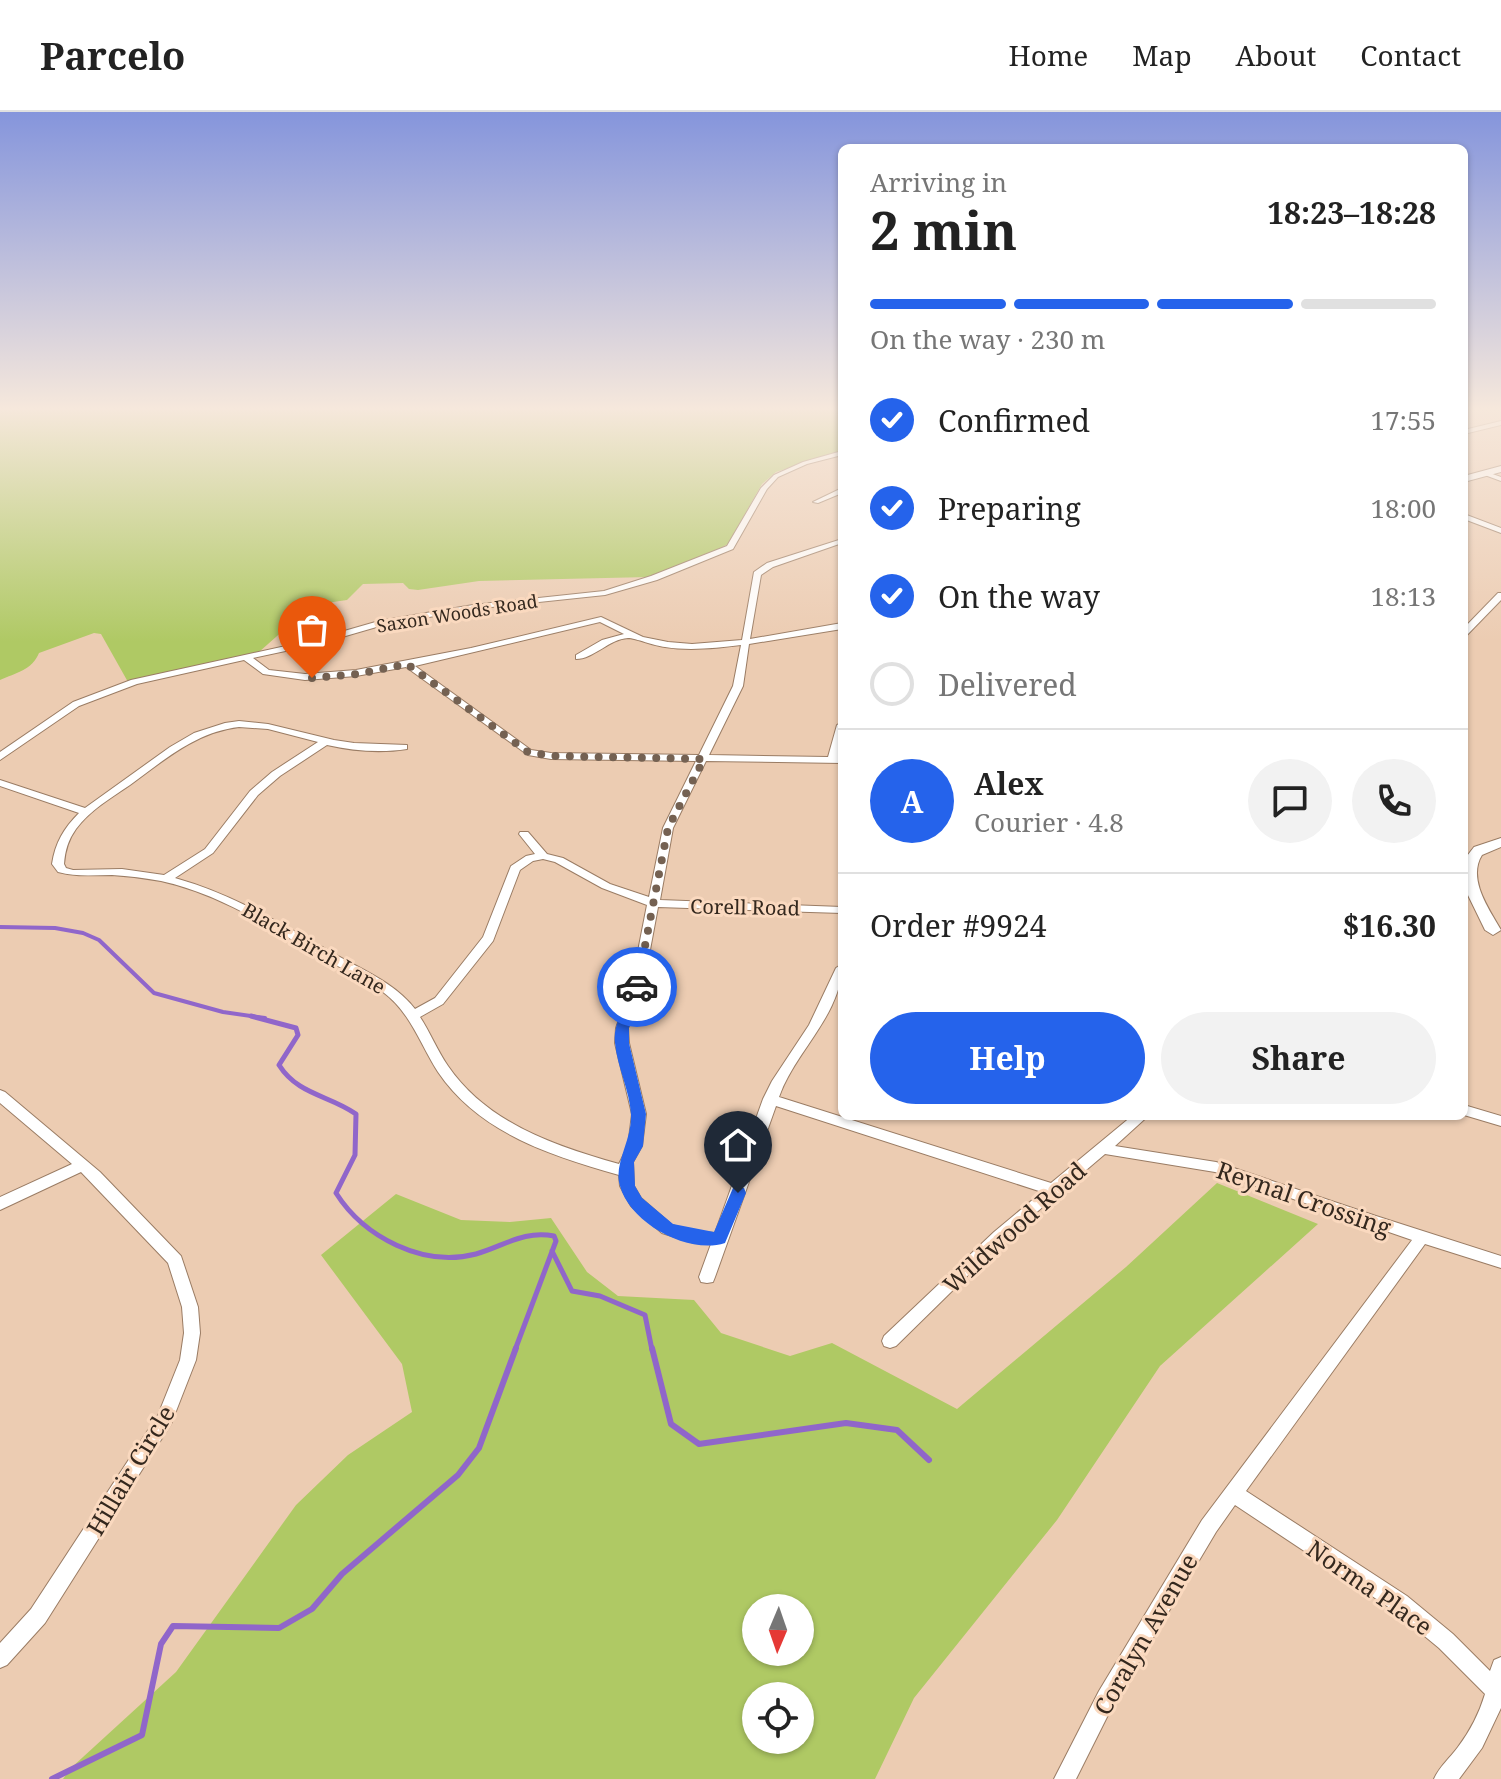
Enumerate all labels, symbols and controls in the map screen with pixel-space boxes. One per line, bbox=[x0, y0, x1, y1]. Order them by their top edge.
text: Parcelo bbox=[40, 29, 185, 81]
text: Home bbox=[1009, 36, 1088, 74]
text: Map bbox=[1132, 36, 1192, 74]
text: About bbox=[1236, 36, 1316, 74]
text: Contact bbox=[1360, 36, 1461, 74]
text: Arriving in bbox=[870, 164, 1007, 200]
text: 18:23–18:28 bbox=[1267, 192, 1436, 233]
text: 2 min bbox=[870, 194, 1017, 265]
text: On the way · 230 m bbox=[870, 321, 1105, 357]
icon: check bbox=[870, 398, 914, 442]
text: Confirmed bbox=[938, 400, 1090, 441]
text: 17:55 bbox=[1370, 402, 1436, 438]
icon: check bbox=[870, 486, 914, 530]
text: Preparing bbox=[938, 488, 1081, 529]
text: 18:00 bbox=[1370, 490, 1436, 526]
icon: check bbox=[870, 574, 914, 618]
text: On the way bbox=[938, 576, 1100, 617]
text: 18:13 bbox=[1370, 578, 1436, 614]
street label: Saxon Woods Road bbox=[375, 588, 539, 638]
pin bbox=[278, 596, 346, 678]
icon: bag bbox=[290, 608, 334, 652]
text: Delivered bbox=[938, 664, 1077, 705]
button: chat bbox=[1248, 759, 1332, 843]
button: phone bbox=[1352, 759, 1436, 843]
text: Alex bbox=[974, 763, 1044, 804]
text: A bbox=[901, 781, 923, 822]
text: Courier · 4.8 bbox=[974, 804, 1124, 840]
street label: Corell Road bbox=[690, 893, 800, 921]
street label: Black Birch Lane bbox=[237, 896, 391, 1000]
text: Order #9924 bbox=[870, 905, 1047, 946]
text: $16.30 bbox=[1342, 905, 1436, 946]
courier bbox=[597, 947, 677, 1027]
icon: car bbox=[615, 965, 659, 1009]
button: Help bbox=[870, 1012, 1145, 1104]
button: Share bbox=[1161, 1012, 1436, 1104]
pin bbox=[704, 1111, 772, 1193]
icon: home bbox=[716, 1123, 760, 1167]
street label: Reynal Crossing bbox=[1212, 1153, 1396, 1243]
street label: Wildwood Road bbox=[935, 1154, 1093, 1300]
street label: Hillair Circle bbox=[78, 1399, 182, 1541]
street label: Norma Place bbox=[1301, 1532, 1439, 1642]
street label: Coralyn Avenue bbox=[1085, 1547, 1205, 1721]
north arrow bbox=[742, 1594, 814, 1666]
map controls bbox=[742, 1594, 814, 1754]
button: locate bbox=[742, 1682, 814, 1754]

